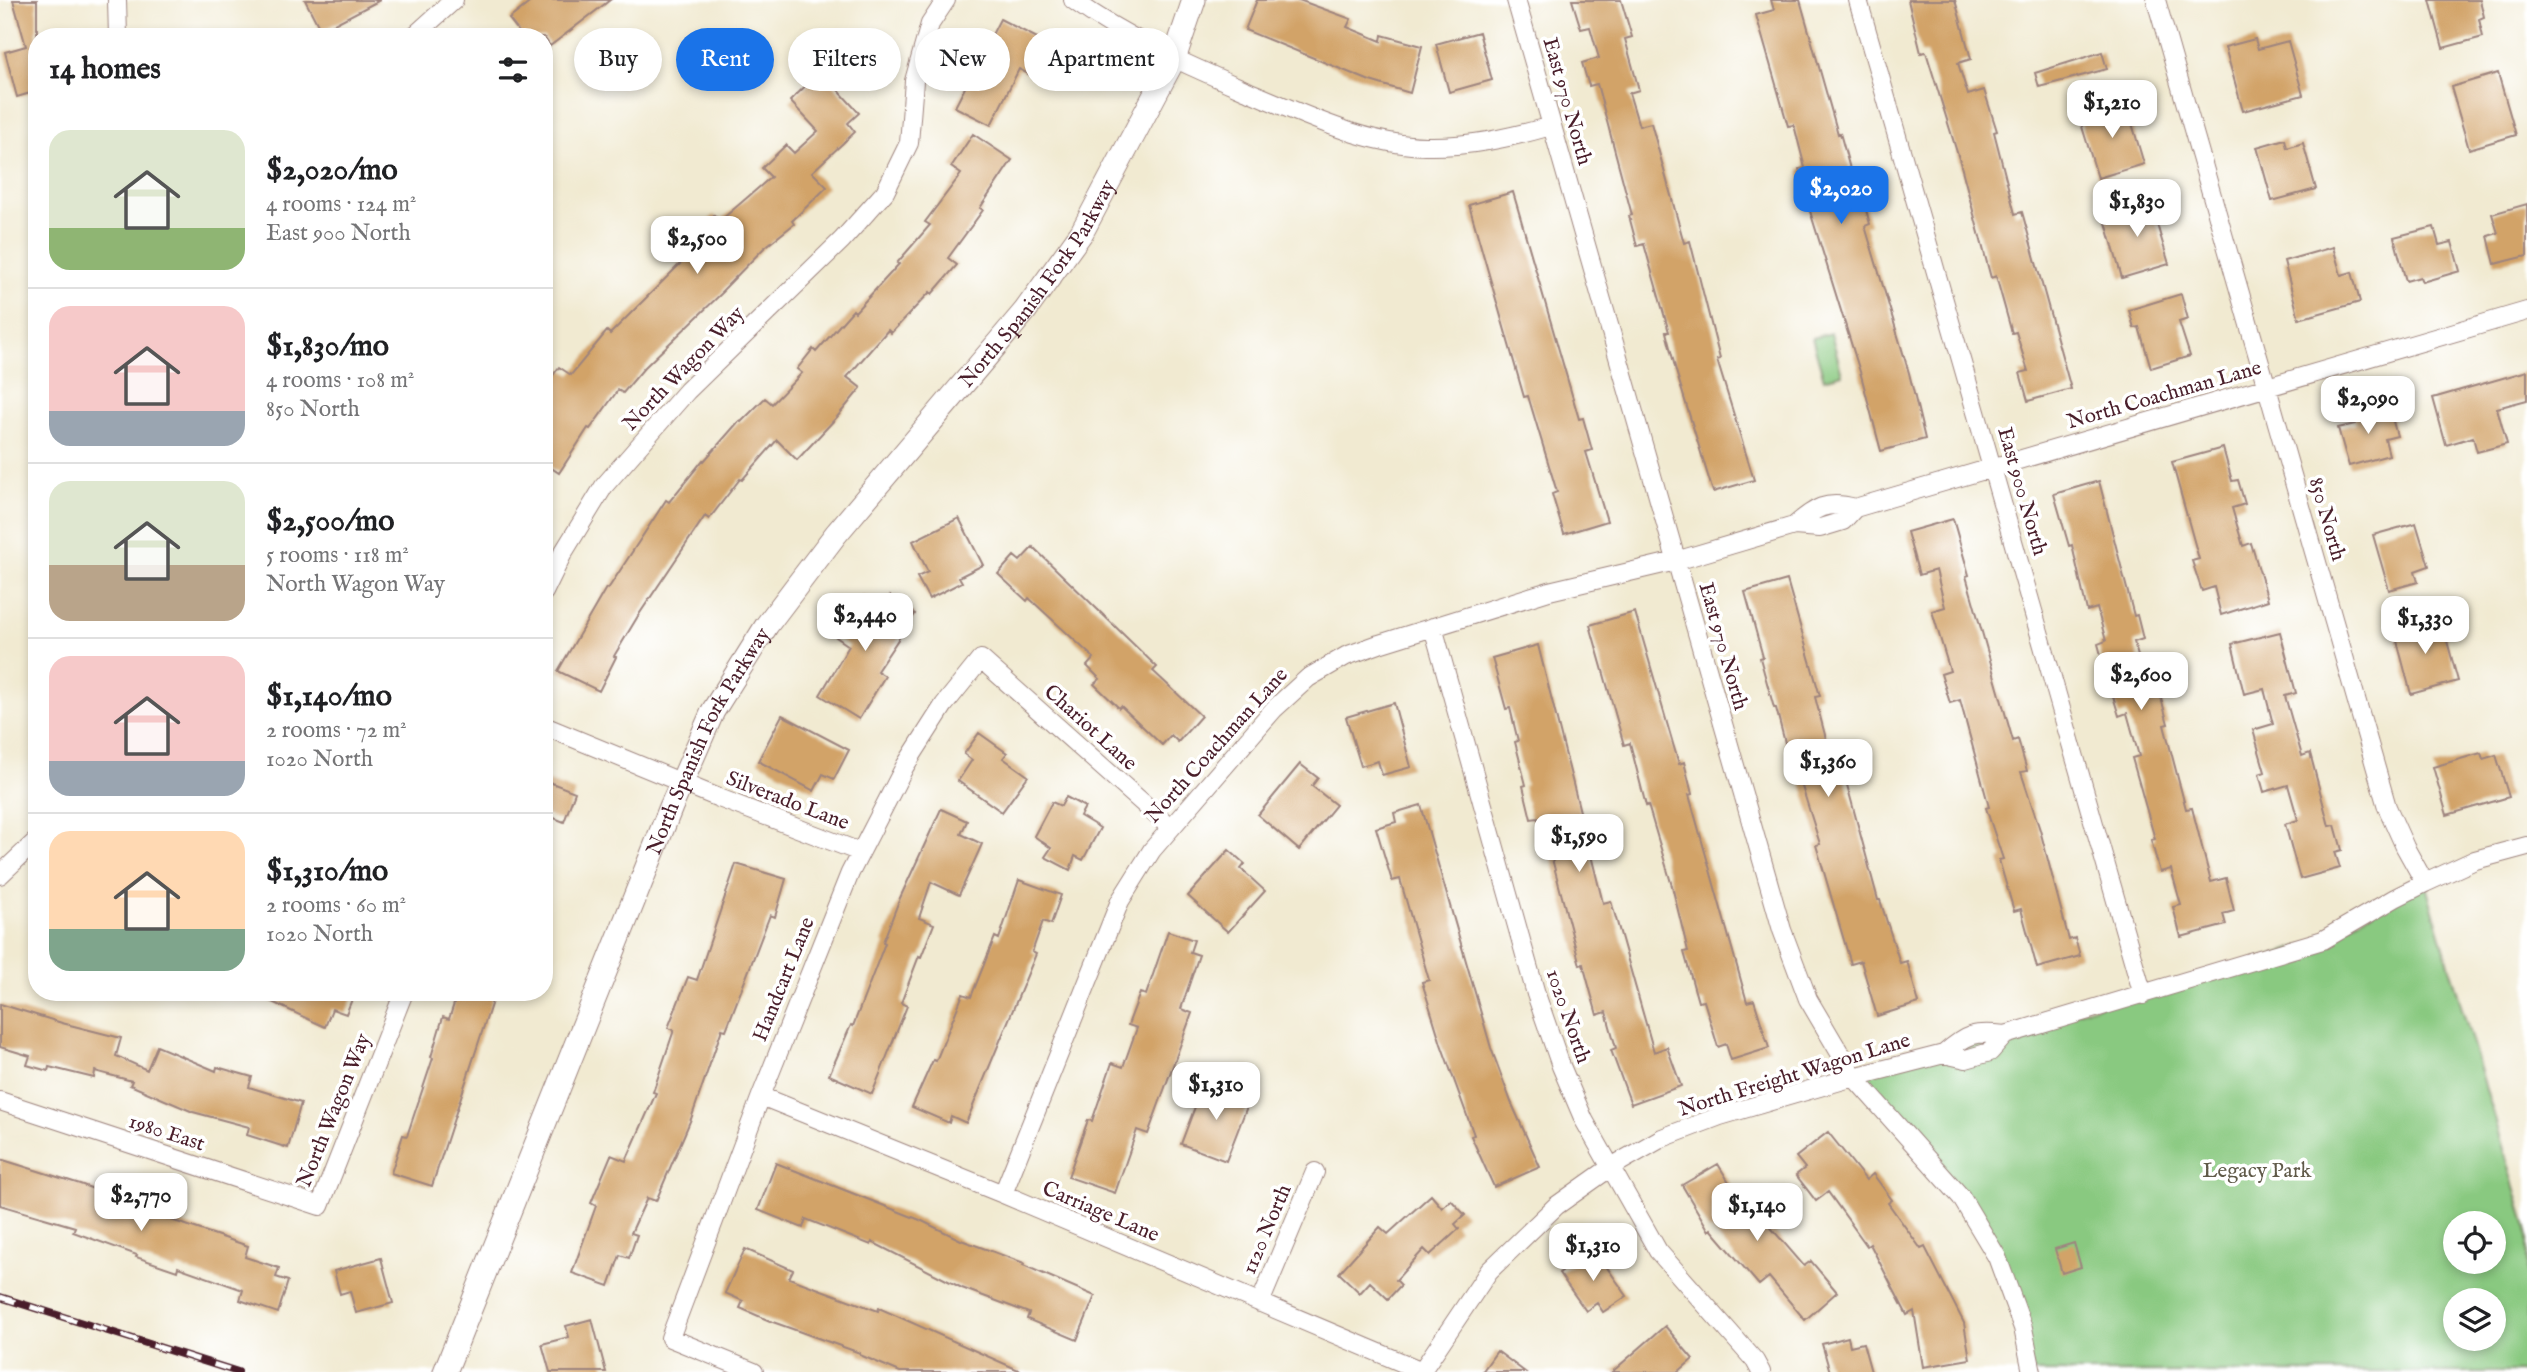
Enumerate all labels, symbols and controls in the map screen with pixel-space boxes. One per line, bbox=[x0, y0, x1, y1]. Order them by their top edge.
chip: Buy bbox=[574, 28, 662, 91]
chip: Rent bbox=[676, 28, 774, 91]
chip: Filters bbox=[788, 28, 901, 91]
chip: New bbox=[915, 28, 1010, 91]
chip: Apartment bbox=[1024, 28, 1179, 91]
street label: East 970 North bbox=[1535, 34, 1598, 168]
text: 14 homes bbox=[49, 51, 161, 89]
icon: filters bbox=[494, 51, 532, 89]
pin: $1,210 bbox=[2055, 80, 2169, 140]
text: $1,210 bbox=[2083, 88, 2141, 117]
text: $2,020/mo bbox=[266, 152, 398, 190]
icon: home bbox=[105, 158, 189, 242]
pin: $2,020 bbox=[1784, 166, 1898, 226]
text: $2,020 bbox=[1809, 174, 1873, 203]
street label: North Spanish Fork Parkway bbox=[954, 175, 1123, 394]
pin: $1,830 bbox=[2080, 180, 2194, 239]
text: $1,830 bbox=[2109, 187, 2165, 216]
text: 4 rooms · 124 m² bbox=[266, 190, 416, 219]
pin: $2,500 bbox=[640, 216, 754, 276]
text: East 900 North bbox=[266, 219, 411, 248]
text: $2,500 bbox=[667, 224, 727, 253]
street label: North Wagon Way bbox=[618, 300, 751, 437]
text: $1,830/mo bbox=[266, 328, 389, 366]
icon: home bbox=[105, 334, 189, 418]
street label: North Coachman Lane bbox=[2064, 355, 2265, 436]
text: 4 rooms · 108 m² bbox=[266, 366, 414, 395]
pin: $2,090 bbox=[2311, 376, 2425, 436]
text: $2,090 bbox=[2337, 384, 2399, 413]
text: 850 North bbox=[266, 395, 360, 424]
street label: East 900 North bbox=[1990, 424, 2053, 559]
street label: 850 North bbox=[2302, 475, 2351, 564]
text: $2,500/mo bbox=[266, 503, 394, 541]
icon: home bbox=[105, 509, 189, 593]
text: 5 rooms · 118 m² bbox=[266, 541, 409, 570]
text: North Wagon Way bbox=[266, 570, 445, 599]
street label: East 970 North bbox=[1691, 579, 1754, 713]
pin: $2,440 bbox=[808, 594, 922, 653]
pin: $1,330 bbox=[2368, 596, 2482, 656]
text: $2,440 bbox=[833, 601, 897, 630]
text: $1,330 bbox=[2397, 604, 2453, 633]
street label: North Spanish Fork Parkway bbox=[641, 622, 777, 859]
pin: $2,600 bbox=[2084, 652, 2198, 712]
text: $2,600 bbox=[2110, 660, 2172, 689]
street label: North Coachman Lane bbox=[1140, 662, 1295, 830]
text: $1,140/mo bbox=[266, 678, 392, 716]
street label: Chariot Lane bbox=[1038, 679, 1143, 777]
icon: home bbox=[105, 684, 189, 768]
text: 2 rooms · 72 m² bbox=[266, 716, 407, 745]
pin: $1,360 bbox=[1771, 740, 1885, 799]
text: 1020 North bbox=[266, 745, 373, 774]
text: $1,360 bbox=[1799, 747, 1857, 776]
street label: Silverado Lane bbox=[722, 766, 853, 837]
pin: $1,590 bbox=[1522, 814, 1636, 874]
text: $1,590 bbox=[1550, 822, 1608, 851]
text: $1,310/mo bbox=[266, 853, 388, 891]
icon: home bbox=[105, 859, 189, 943]
text: 2 rooms · 60 m² bbox=[266, 891, 406, 920]
street label: Handcart Lane bbox=[747, 913, 822, 1046]
text: 1020 North bbox=[266, 920, 373, 949]
street label: 1020 North bbox=[1539, 966, 1596, 1067]
street label: North Freight Wagon Lane bbox=[1675, 1027, 1914, 1124]
street label: North Wagon Way bbox=[291, 1029, 378, 1191]
pin: $1,310 bbox=[1159, 1062, 1273, 1122]
text: $1,310 bbox=[1188, 1070, 1244, 1099]
street label: 1980 East bbox=[125, 1108, 208, 1158]
park label: Legacy Park bbox=[2202, 1158, 2312, 1185]
pin: $2,770 bbox=[84, 1174, 198, 1233]
street label: Carriage Lane bbox=[1038, 1176, 1163, 1249]
street label: 1120 North bbox=[1236, 1180, 1298, 1279]
text: $2,770 bbox=[110, 1181, 172, 1210]
pin: $1,140 bbox=[1700, 1184, 1814, 1243]
text: $1,140 bbox=[1728, 1191, 1786, 1220]
map controls bbox=[2443, 1211, 2506, 1351]
button: locate bbox=[2443, 1211, 2506, 1274]
pin: $1,310 bbox=[1536, 1224, 1650, 1283]
text: $1,310 bbox=[1565, 1231, 1621, 1260]
button: layers bbox=[2443, 1288, 2506, 1351]

